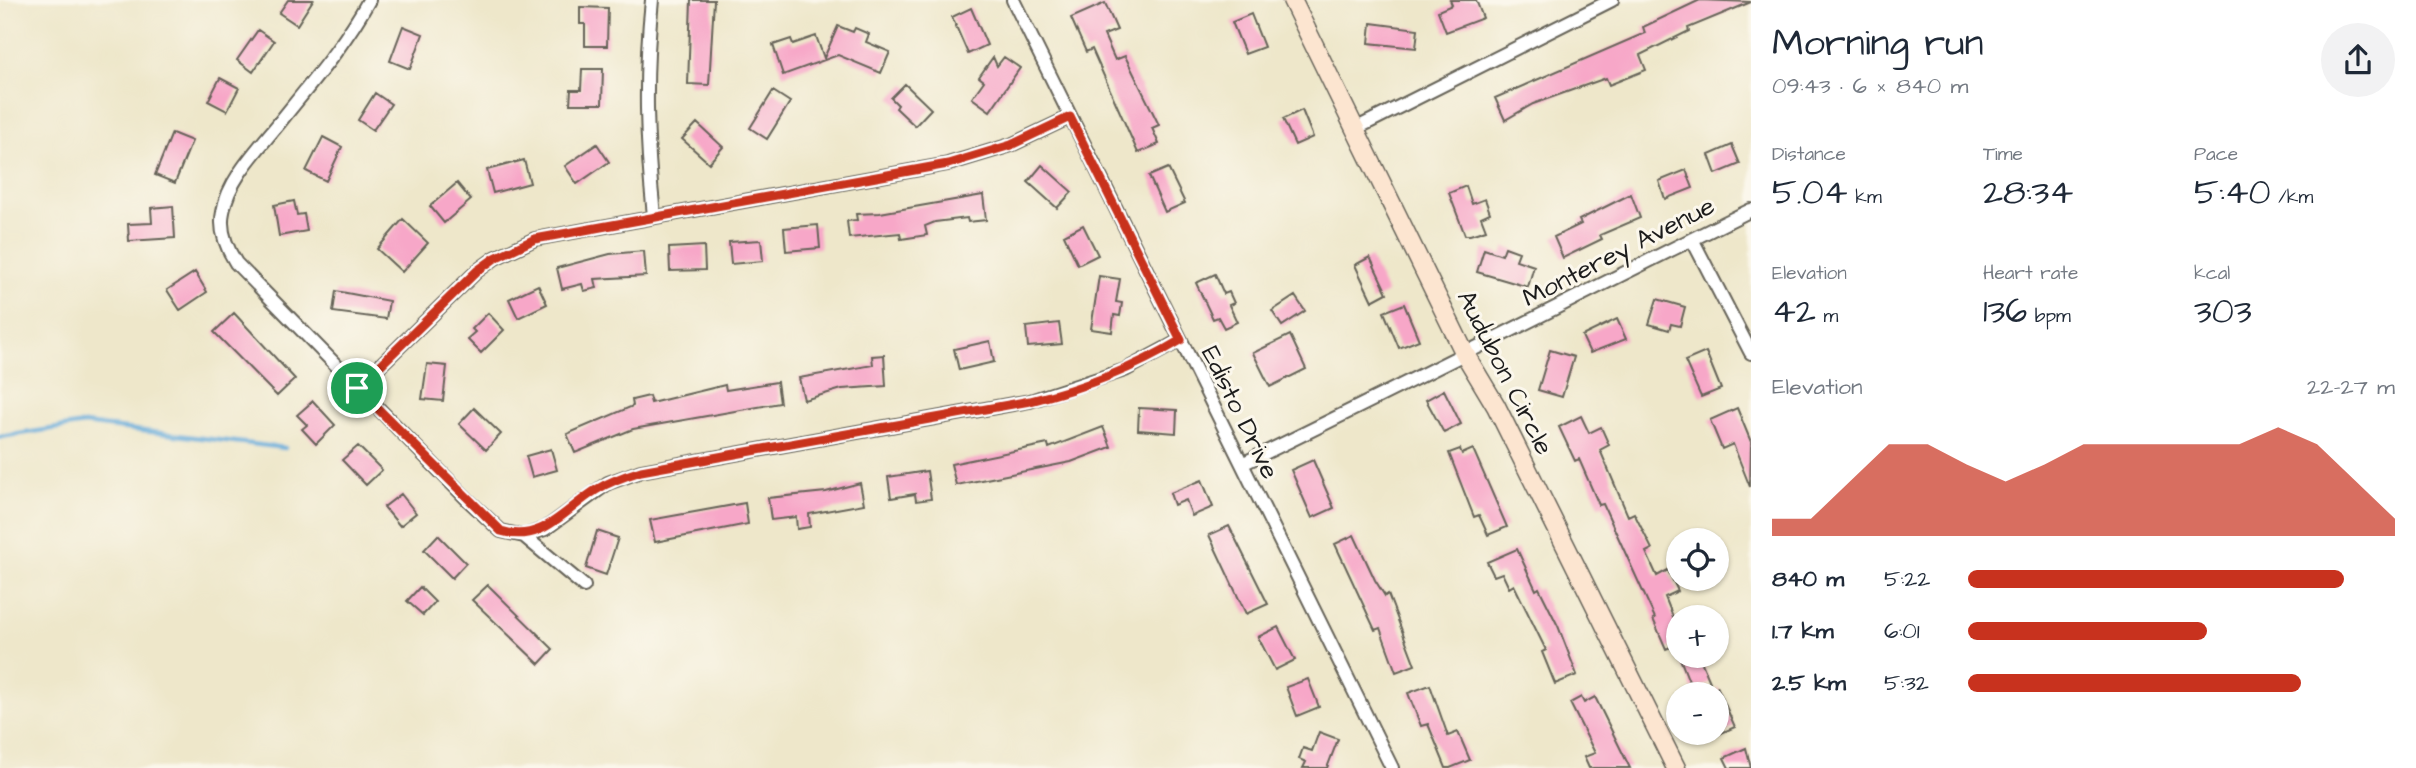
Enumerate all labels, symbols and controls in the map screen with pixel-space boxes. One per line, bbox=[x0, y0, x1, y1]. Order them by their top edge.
text: Morning run bbox=[1772, 18, 1984, 70]
button: share bbox=[2321, 23, 2395, 97]
text: 09:43 · 6 × 840 m bbox=[1772, 70, 1968, 102]
text: Distance bbox=[1772, 141, 1846, 168]
text: Time bbox=[1983, 141, 2023, 168]
text: Pace bbox=[2194, 141, 2238, 168]
text: 5.04 bbox=[1772, 168, 1848, 217]
text: 28:34 bbox=[1983, 168, 2073, 217]
text: 5:40 bbox=[2194, 168, 2271, 217]
text: km bbox=[1848, 184, 1882, 211]
text: /km bbox=[2271, 184, 2313, 211]
street label: Monterey Avenue bbox=[1516, 188, 1722, 318]
text: Elevation bbox=[1772, 260, 1847, 287]
text: Heart rate bbox=[1983, 260, 2078, 287]
text: kcal bbox=[2194, 260, 2230, 287]
street label: Audubon Circle bbox=[1448, 284, 1562, 461]
text: 42 bbox=[1772, 287, 1816, 336]
text: 136 bbox=[1983, 287, 2027, 336]
text: 303 bbox=[2194, 287, 2252, 336]
text: m bbox=[1816, 303, 1838, 330]
text: bpm bbox=[2027, 303, 2071, 330]
street label: Edisto Drive bbox=[1192, 340, 1288, 485]
pin bbox=[327, 358, 387, 418]
icon: arrive bbox=[338, 369, 376, 407]
text: Elevation bbox=[1772, 371, 1863, 403]
text: 22–27 m bbox=[2307, 371, 2395, 403]
map controls bbox=[1666, 528, 1729, 745]
button: locate bbox=[1666, 528, 1729, 591]
text: 840 m bbox=[1772, 563, 1844, 595]
text: 5:22 bbox=[1884, 563, 1930, 595]
button: + bbox=[1666, 605, 1729, 668]
text: 1.7 km bbox=[1772, 615, 1834, 647]
text: 6:01 bbox=[1884, 615, 1920, 647]
text: 2.5 km bbox=[1772, 667, 1846, 699]
text: 5:32 bbox=[1884, 667, 1929, 699]
button: − bbox=[1666, 682, 1729, 745]

